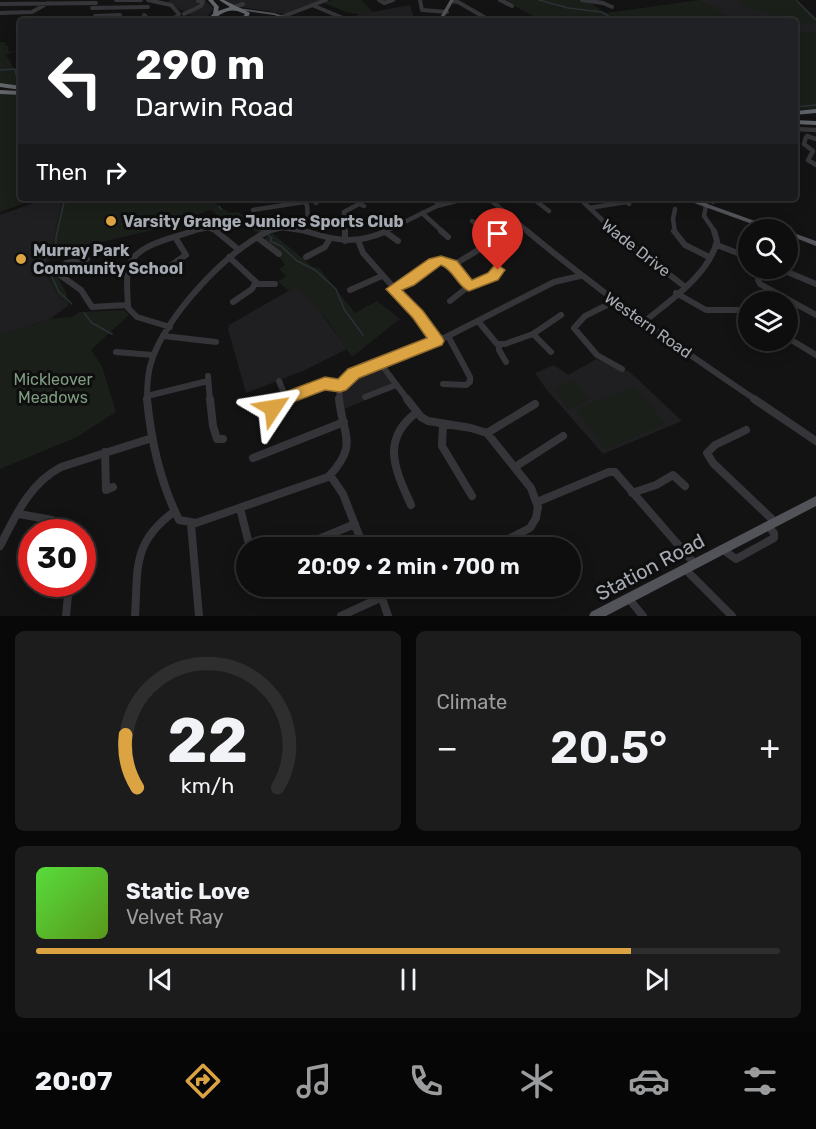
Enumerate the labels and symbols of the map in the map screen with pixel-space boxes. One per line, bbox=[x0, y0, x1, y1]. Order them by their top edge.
pin bbox=[472, 208, 523, 270]
place label: Varsity Grange Juniors Sports Club bbox=[123, 212, 403, 231]
marker: Varsity Grange Juniors Sports Club bbox=[104, 214, 118, 228]
street label: Wade Drive bbox=[598, 215, 674, 281]
place label: Murray Park Community School bbox=[33, 241, 183, 278]
marker: Murray Park Community School bbox=[14, 252, 28, 266]
street label: Western Road bbox=[601, 288, 695, 362]
park label: Mickleover Meadows bbox=[13, 370, 93, 407]
position arrow bbox=[241, 376, 305, 440]
speed limit sign: 30 bbox=[18, 519, 96, 597]
street label: Station Road bbox=[591, 528, 709, 606]

